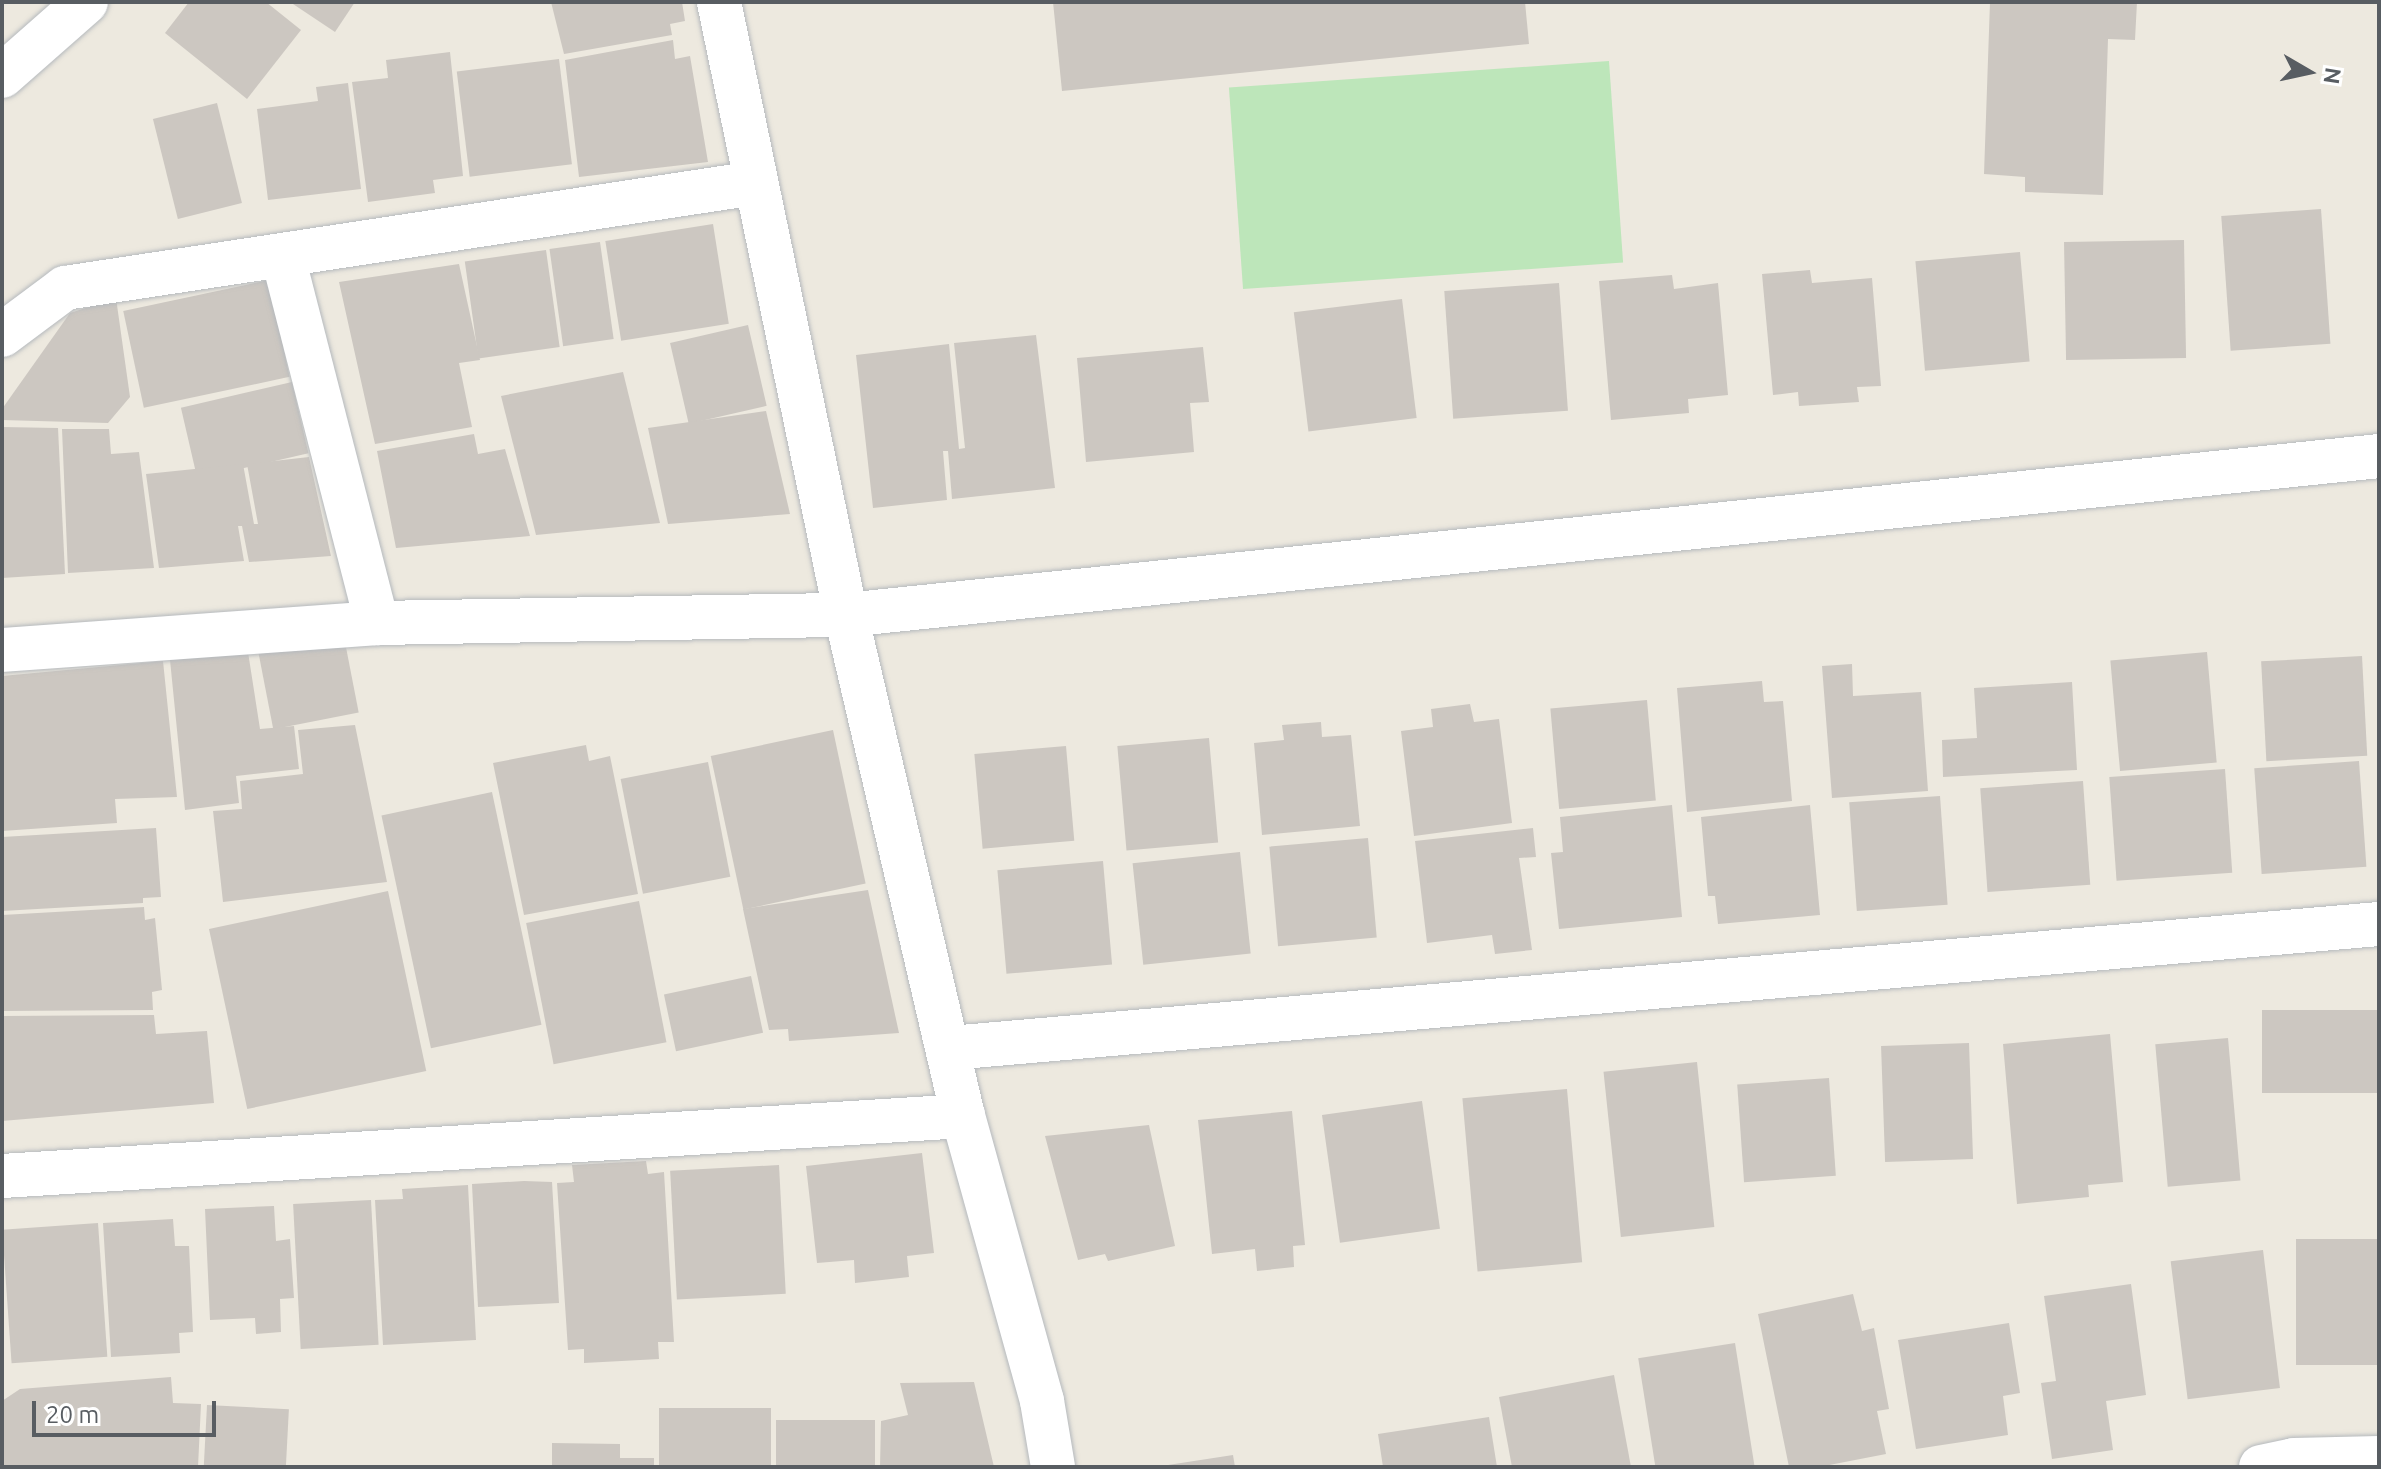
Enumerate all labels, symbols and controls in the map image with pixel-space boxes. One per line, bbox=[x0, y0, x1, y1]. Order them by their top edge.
north arrow bbox=[2269, 32, 2349, 112]
text: N bbox=[2320, 66, 2347, 86]
scale bar bbox=[36, 1385, 220, 1435]
text: 20 m bbox=[46, 1401, 99, 1428]

